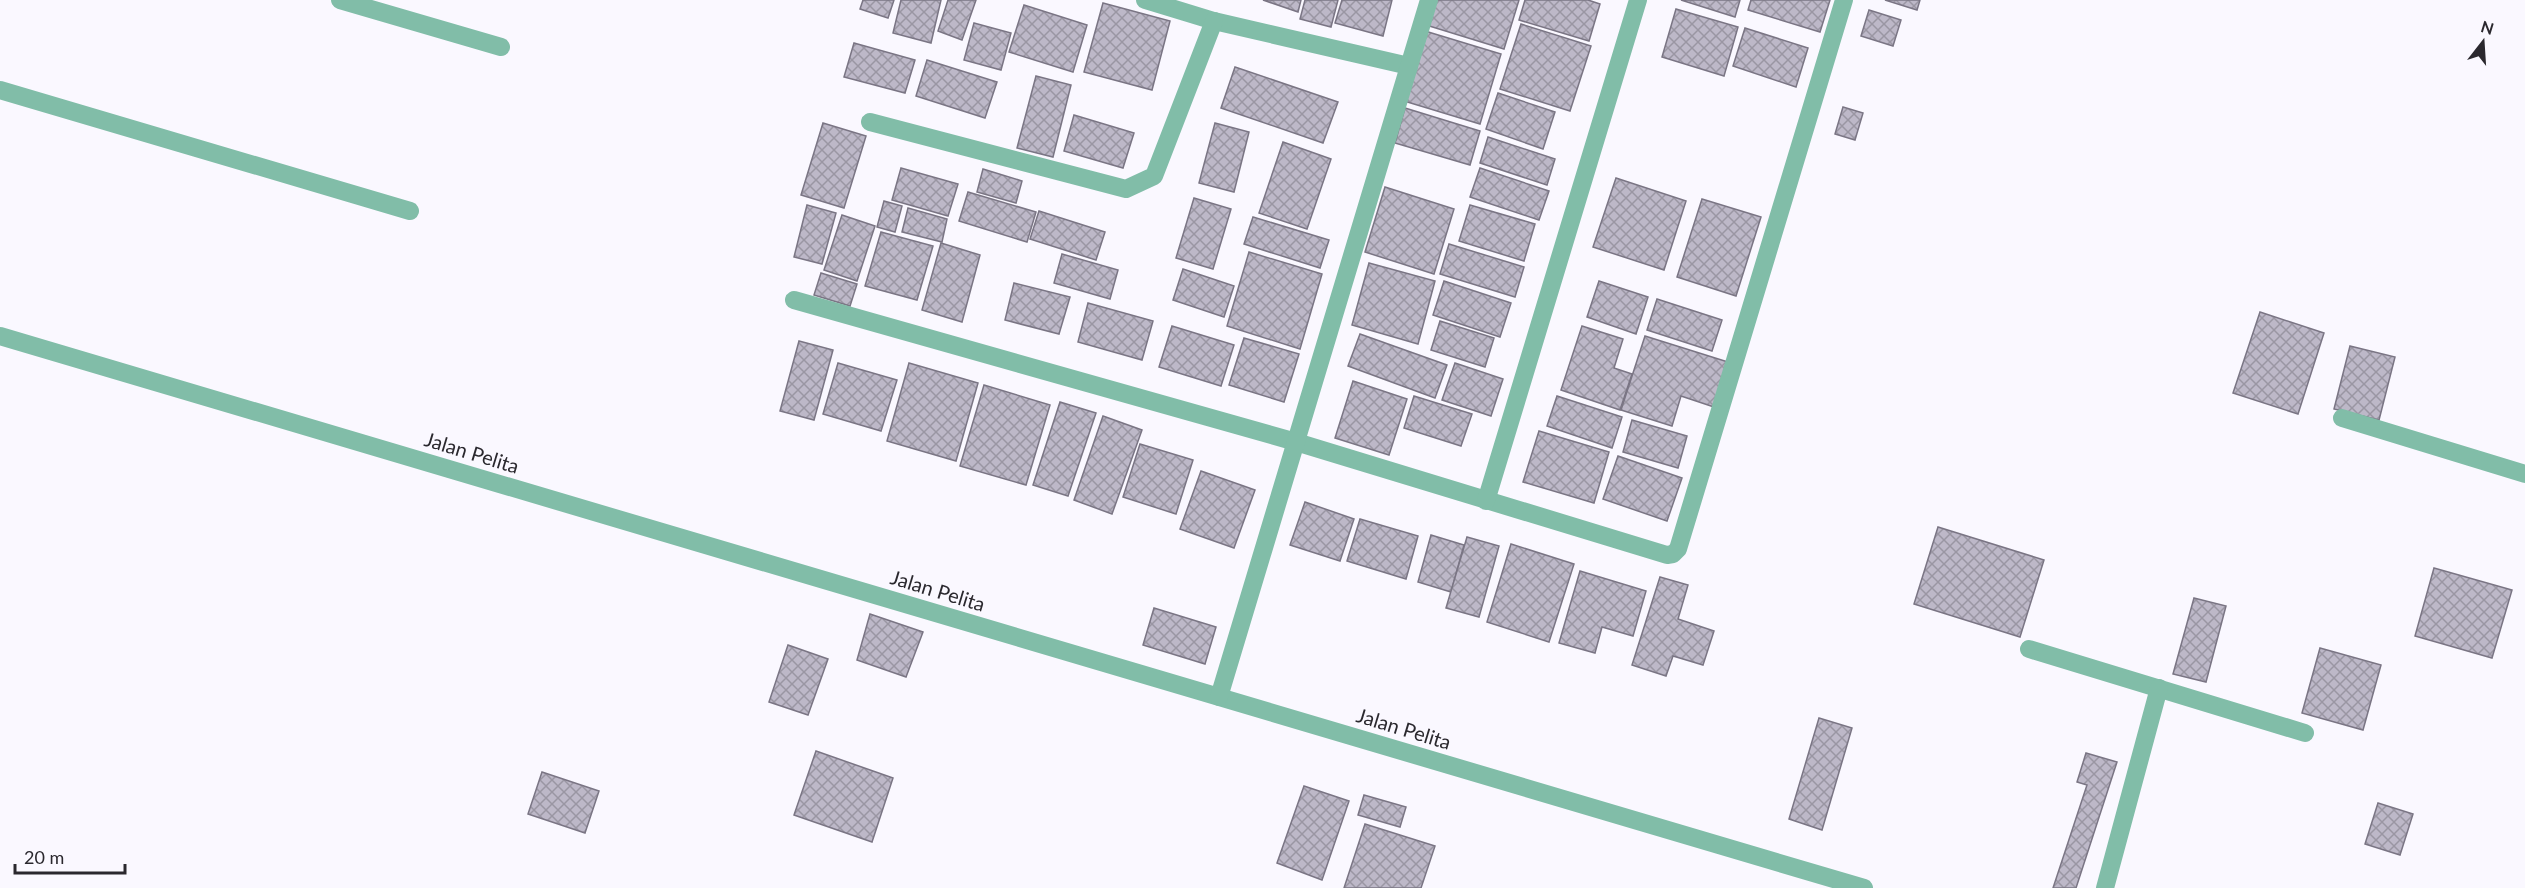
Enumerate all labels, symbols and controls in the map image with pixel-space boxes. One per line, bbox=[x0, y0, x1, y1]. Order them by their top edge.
north arrow bbox=[2453, 12, 2513, 72]
text: N bbox=[2479, 16, 2496, 38]
street label: Jalan Pelita bbox=[422, 426, 522, 478]
street label: Jalan Pelita bbox=[888, 564, 988, 616]
street label: Jalan Pelita bbox=[1354, 702, 1454, 754]
scale bar bbox=[15, 837, 124, 875]
text: 20 m bbox=[24, 846, 64, 868]

